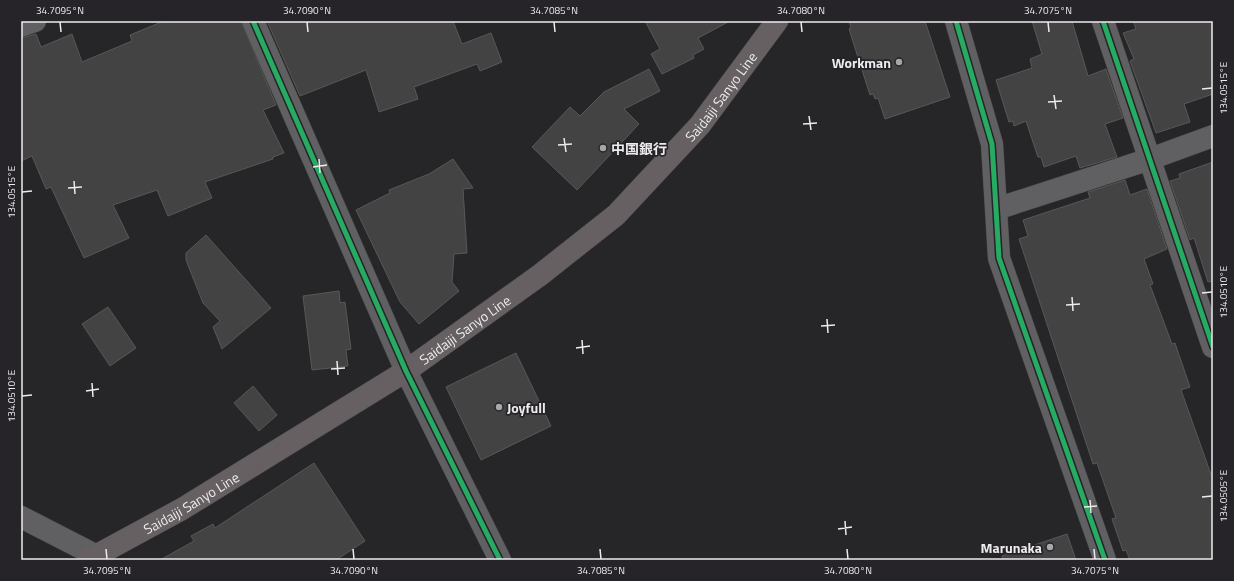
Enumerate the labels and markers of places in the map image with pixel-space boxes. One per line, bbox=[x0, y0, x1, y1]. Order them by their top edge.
place label: Workman bbox=[832, 52, 891, 73]
marker: Workman bbox=[894, 57, 904, 67]
place label: 中国銀行 bbox=[611, 138, 667, 159]
marker: 中国銀行 bbox=[598, 143, 608, 153]
place label: Joyfull bbox=[507, 397, 546, 418]
marker: Joyfull bbox=[494, 402, 504, 412]
place label: Marunaka bbox=[981, 537, 1042, 558]
marker: Marunaka bbox=[1045, 542, 1055, 552]

